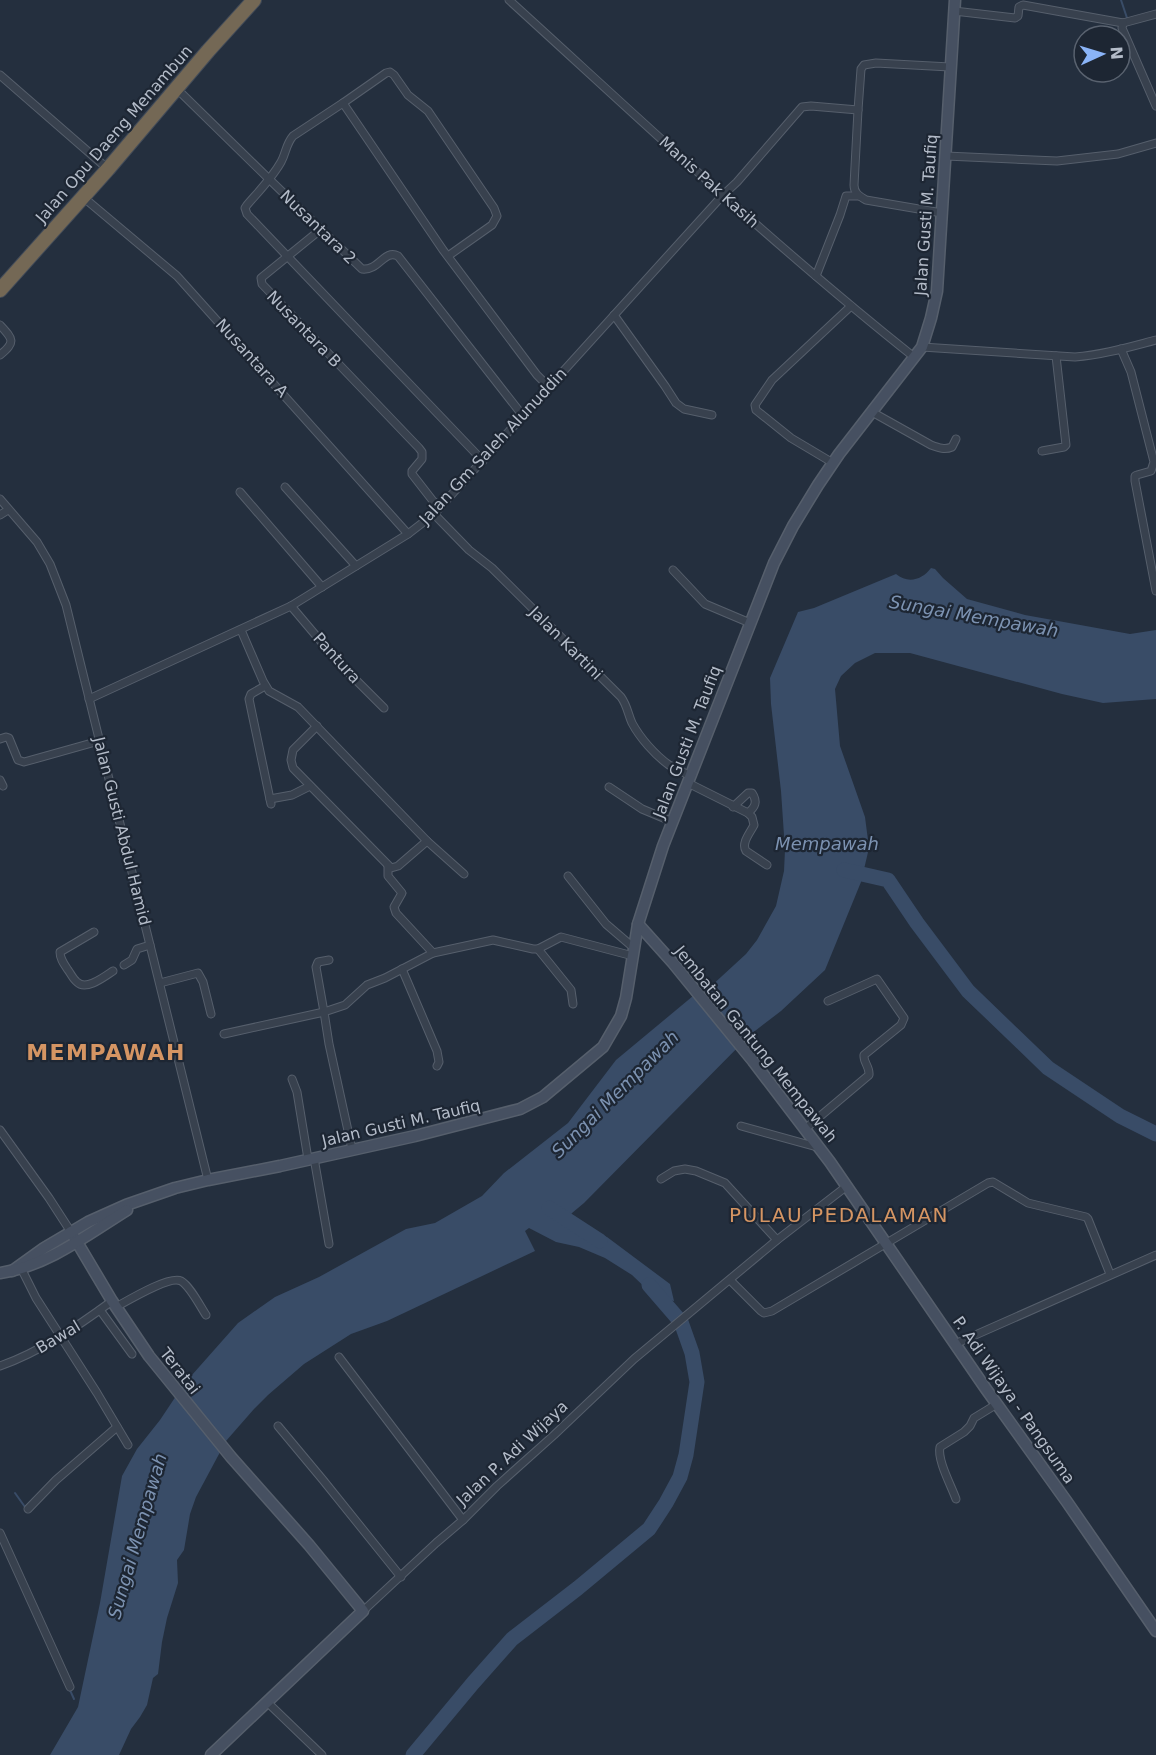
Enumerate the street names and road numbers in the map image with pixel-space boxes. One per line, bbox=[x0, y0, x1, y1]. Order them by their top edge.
street label: Jalan Opu Daeng Menambun bbox=[31, 41, 196, 227]
street label: Manis Pak Kasih bbox=[655, 132, 763, 232]
street label: Jalan Gusti M. Taufiq bbox=[911, 134, 941, 297]
street label: Nusantara 2 bbox=[276, 186, 360, 268]
street label: Nusantara B bbox=[263, 287, 345, 371]
street label: Nusantara A bbox=[212, 315, 292, 401]
street label: Jalan Gm Saleh Alunuddin bbox=[415, 364, 571, 529]
street label: Jalan Kartini bbox=[525, 602, 607, 684]
street label: Pantura bbox=[309, 629, 365, 687]
street label: Jalan Gusti M. Taufiq bbox=[649, 663, 725, 822]
street label: Jalan Gusti Abdul Hamid bbox=[89, 734, 155, 927]
street label: Jembatan Gantung Mempawah bbox=[670, 941, 841, 1146]
street label: Jalan Gusti M. Taufiq bbox=[319, 1096, 482, 1151]
street label: P. Adi Wijaya - Pangsuma bbox=[949, 1313, 1079, 1487]
street label: Bawal bbox=[32, 1316, 84, 1358]
street label: Teratai bbox=[155, 1343, 204, 1398]
street label: Jalan P. Adi Wijaya bbox=[452, 1397, 572, 1510]

